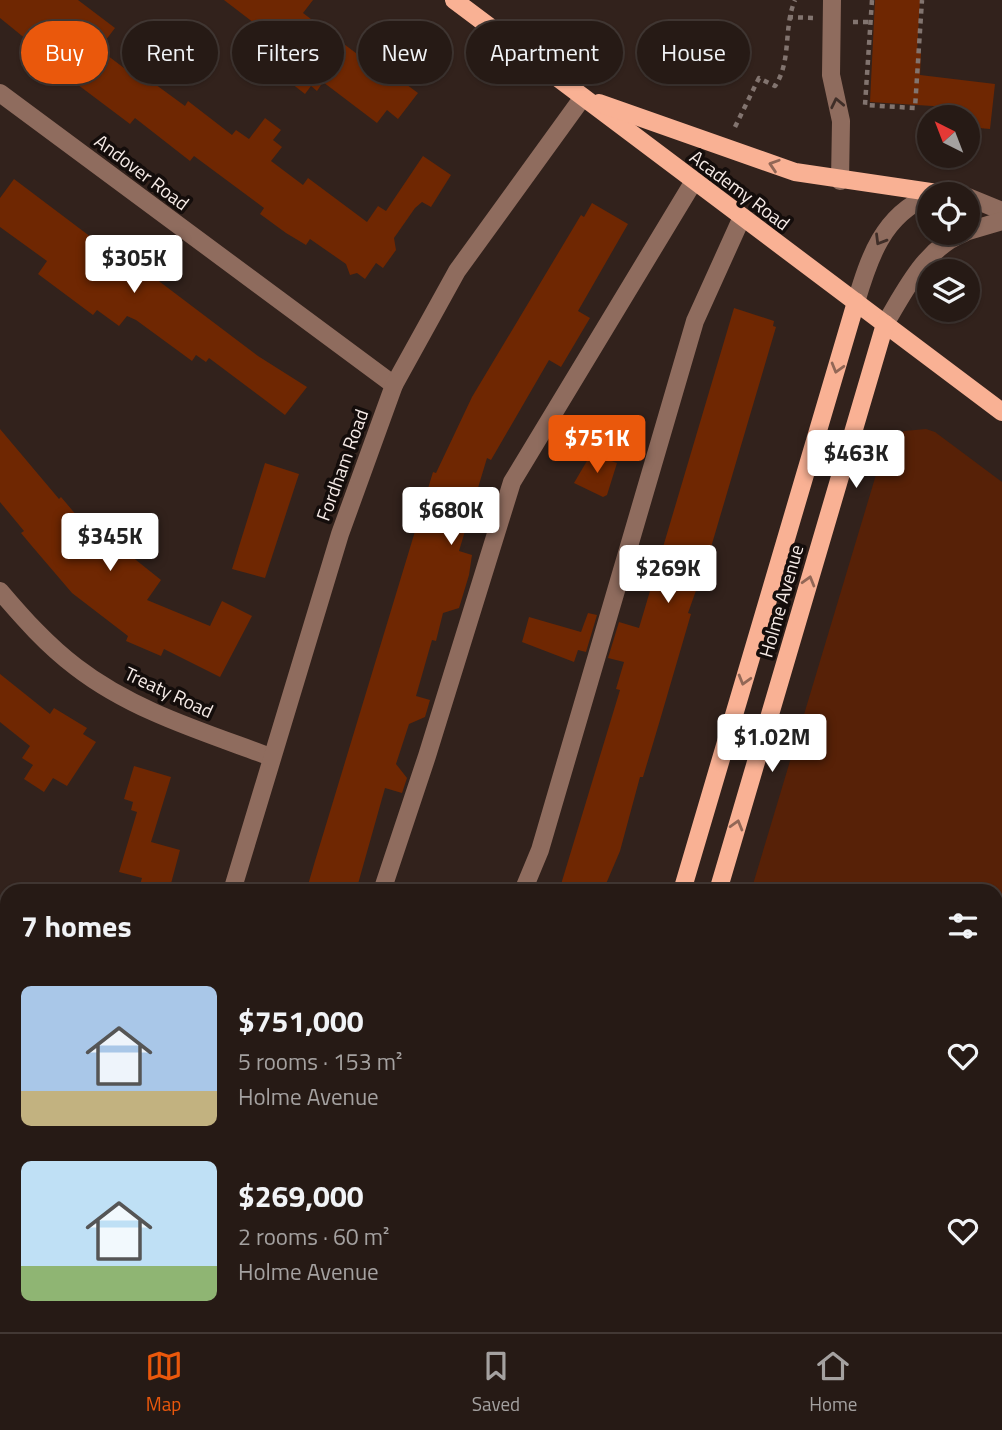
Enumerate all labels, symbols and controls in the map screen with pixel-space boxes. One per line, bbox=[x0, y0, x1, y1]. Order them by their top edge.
chip: Buy bbox=[21, 21, 108, 84]
chip: Rent bbox=[122, 21, 218, 84]
chip: Filters bbox=[232, 21, 344, 84]
chip: New bbox=[358, 21, 452, 84]
chip: Apartment bbox=[466, 21, 623, 84]
chip: House bbox=[637, 21, 750, 84]
one-way arrow bbox=[831, 97, 846, 109]
north arrow bbox=[917, 105, 980, 168]
map controls bbox=[917, 105, 980, 322]
street label: Andover Road bbox=[89, 126, 196, 217]
street label: Academy Road bbox=[684, 142, 797, 237]
one-way arrow bbox=[768, 159, 781, 173]
button: locate bbox=[917, 182, 980, 245]
one-way arrow bbox=[875, 232, 888, 245]
pin: $305K bbox=[85, 236, 183, 295]
text: $305K bbox=[101, 240, 167, 275]
button: layers bbox=[917, 259, 980, 322]
one-way arrow bbox=[830, 362, 845, 374]
street label: Fordham Road bbox=[308, 405, 375, 525]
pin: $751K bbox=[548, 416, 646, 475]
text: $751K bbox=[564, 420, 630, 455]
pin: $463K bbox=[807, 430, 905, 490]
text: $463K bbox=[823, 435, 889, 470]
pin: $680K bbox=[402, 488, 500, 547]
text: $680K bbox=[418, 492, 484, 527]
pin: $345K bbox=[61, 514, 159, 573]
text: $345K bbox=[77, 518, 143, 553]
street label: Holme Avenue bbox=[751, 541, 810, 661]
pin: $269K bbox=[619, 546, 717, 605]
text: $269K bbox=[635, 550, 701, 585]
one-way arrow bbox=[801, 575, 816, 587]
street label: Treaty Road bbox=[120, 658, 218, 725]
one-way arrow bbox=[738, 674, 753, 686]
pin: $1.02M bbox=[715, 714, 829, 774]
text: $1.02M bbox=[733, 719, 811, 754]
one-way arrow bbox=[729, 820, 744, 832]
text: 7 homes bbox=[21, 903, 132, 949]
icon: filters bbox=[944, 907, 982, 945]
text: $751,000 bbox=[238, 998, 364, 1044]
icon: home bbox=[77, 1014, 161, 1098]
icon: heart bbox=[944, 1037, 982, 1075]
text: 5 rooms · 153 m² bbox=[238, 1044, 402, 1079]
text: Holme Avenue bbox=[238, 1079, 379, 1114]
text: $269,000 bbox=[238, 1173, 364, 1219]
icon: home bbox=[77, 1189, 161, 1273]
icon: heart bbox=[944, 1212, 982, 1250]
text: 2 rooms · 60 m² bbox=[238, 1219, 389, 1254]
text: Holme Avenue bbox=[238, 1254, 379, 1289]
tab: Map bbox=[145, 1347, 183, 1418]
tab: Saved bbox=[472, 1347, 520, 1418]
tab: Home bbox=[809, 1347, 857, 1418]

